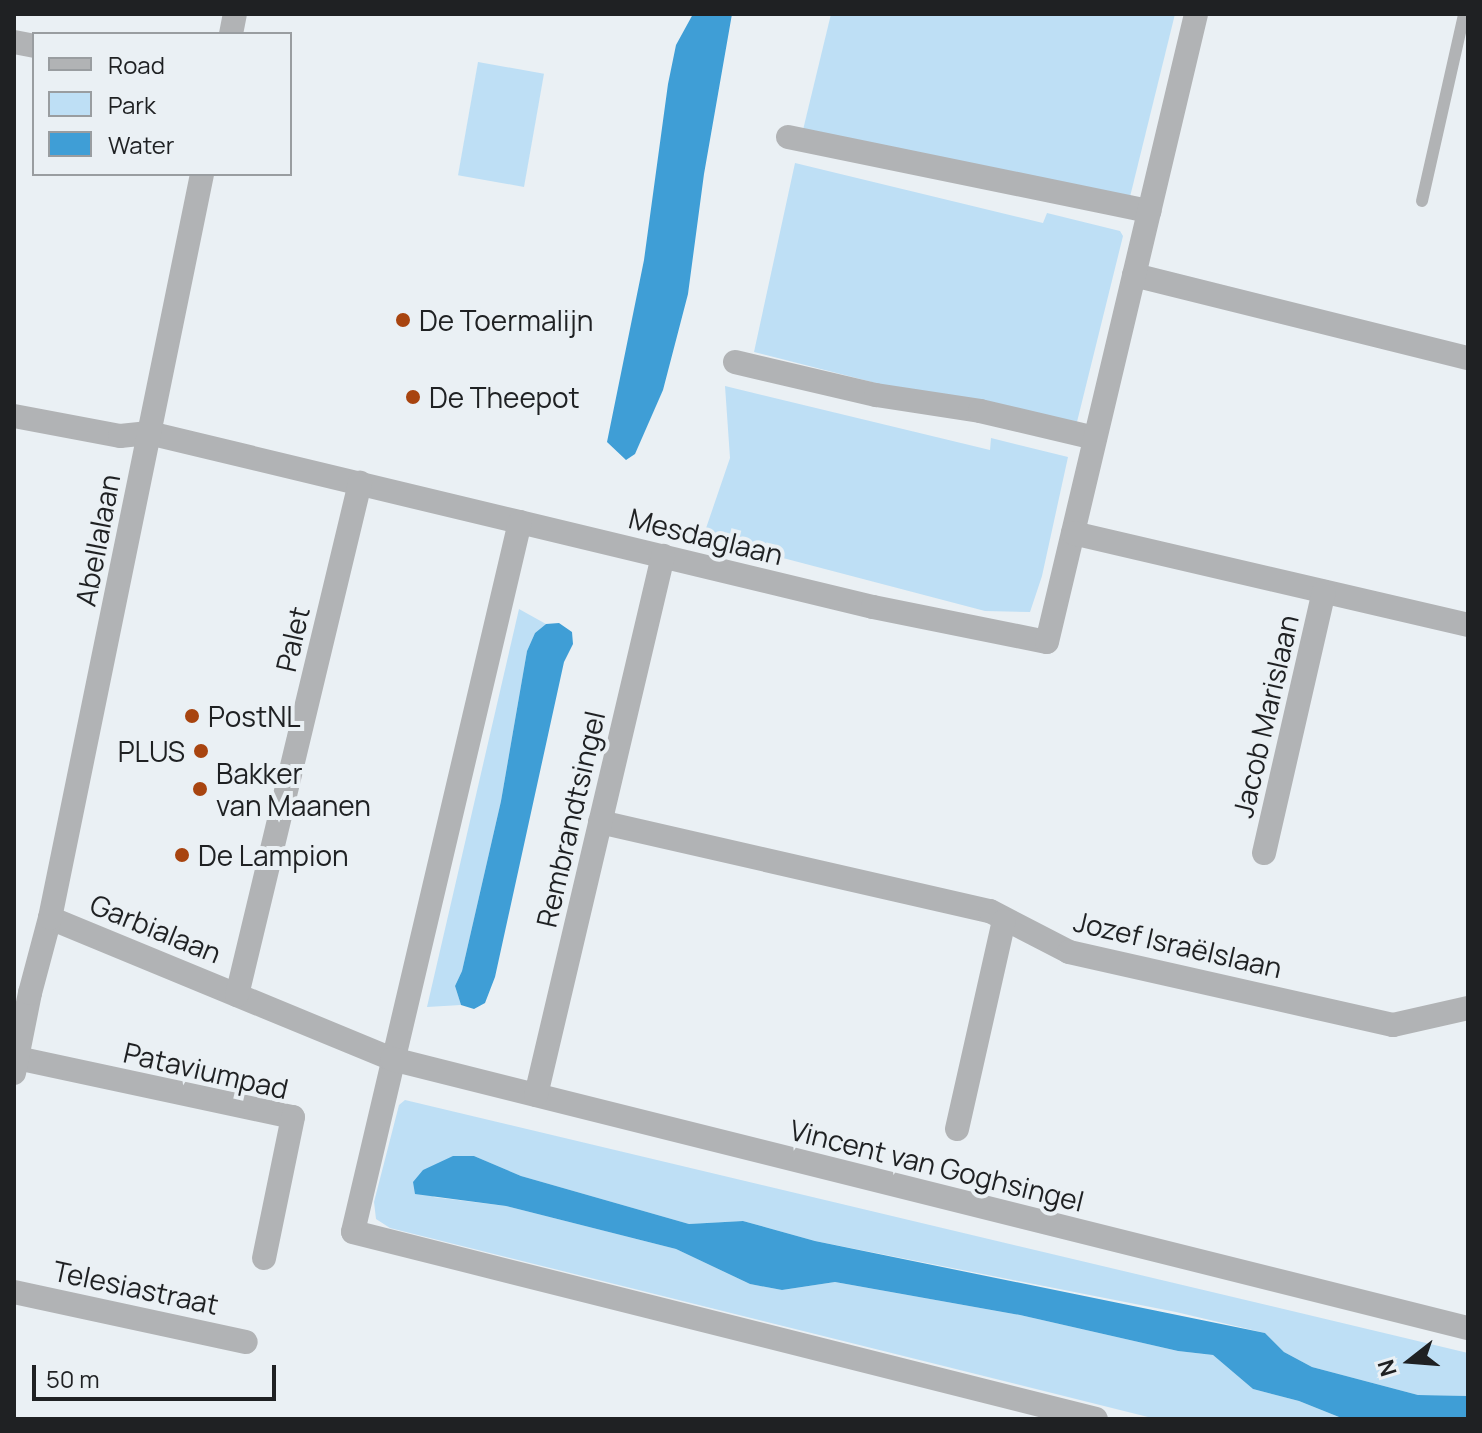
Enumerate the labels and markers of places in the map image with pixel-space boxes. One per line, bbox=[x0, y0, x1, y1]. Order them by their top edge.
place label: De Toermalijn bbox=[419, 303, 593, 337]
marker: De Toermalijn bbox=[394, 311, 412, 329]
place label: De Theepot bbox=[429, 380, 580, 414]
marker: De Theepot bbox=[404, 388, 422, 406]
place label: PostNL bbox=[208, 699, 301, 733]
marker: PostNL bbox=[183, 707, 201, 725]
place label: PLUS bbox=[118, 734, 185, 768]
marker: PLUS bbox=[192, 742, 210, 760]
place label: Bakker van Maanen bbox=[216, 756, 371, 822]
marker: Bakker van Maanen bbox=[191, 780, 209, 798]
place label: De Lampion bbox=[198, 838, 349, 872]
marker: De Lampion bbox=[173, 846, 191, 864]

